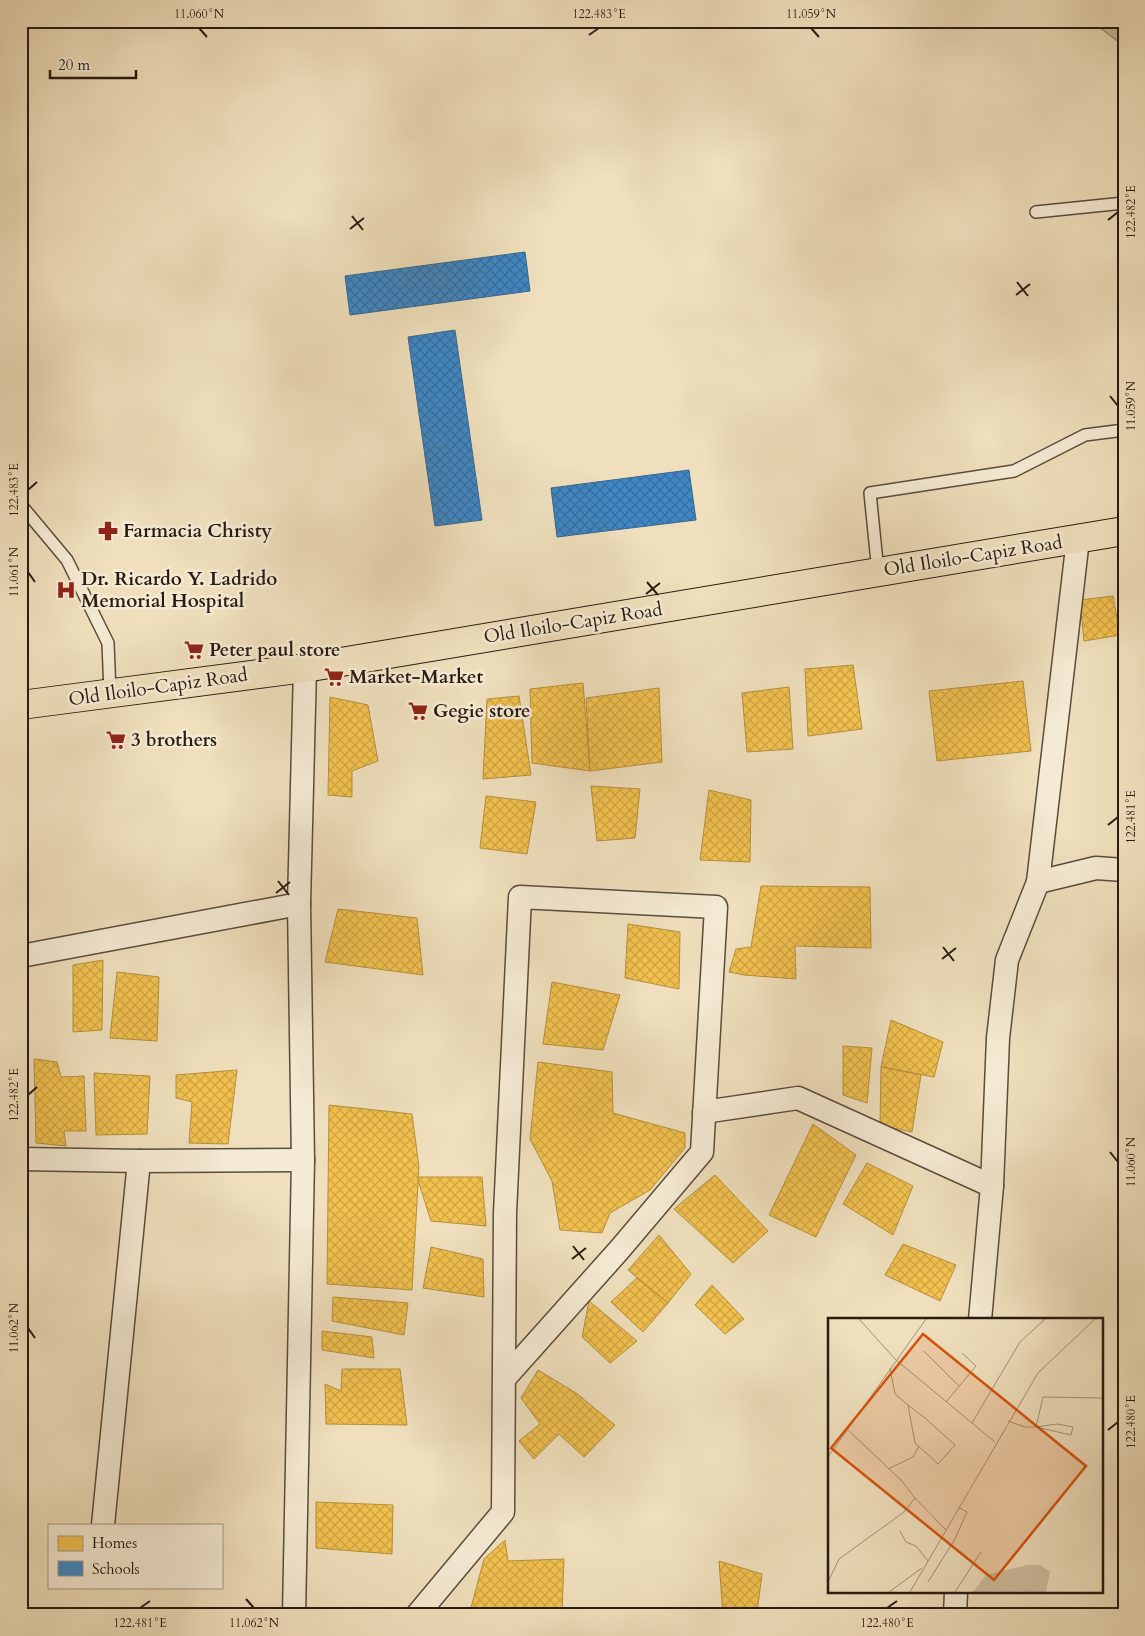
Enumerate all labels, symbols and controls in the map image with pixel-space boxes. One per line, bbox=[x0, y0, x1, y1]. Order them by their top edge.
text: 11.060°N bbox=[174, 6, 225, 22]
text: 122.483°E bbox=[572, 6, 626, 22]
text: 11.059°N bbox=[786, 6, 837, 22]
scale bar bbox=[50, 48, 136, 80]
text: 20 m bbox=[58, 55, 90, 75]
text: 122.482°E bbox=[1123, 185, 1139, 239]
text: 11.059°N bbox=[1123, 380, 1139, 431]
text: 122.483°E bbox=[6, 463, 22, 517]
place label: Farmacia Christy bbox=[123, 518, 272, 544]
pharmacy icon: Farmacia Christy bbox=[97, 520, 119, 542]
street label: Old Iloilo-Capiz Road bbox=[882, 529, 1064, 583]
text: 11.061°N bbox=[6, 546, 22, 597]
place label: Dr. Ricardo Y. Ladrido Memorial Hospital bbox=[81, 566, 277, 614]
hospital icon: Dr. Ricardo Y. Ladrido Memorial Hospital bbox=[55, 579, 77, 601]
street label: Old Iloilo-Capiz Road bbox=[482, 596, 664, 650]
place label: Peter paul store bbox=[209, 637, 340, 663]
supermarket icon: Peter paul store bbox=[183, 639, 205, 661]
street label: Old Iloilo-Capiz Road bbox=[67, 662, 249, 712]
place label: Market-Market bbox=[349, 664, 483, 690]
supermarket icon: Market-Market bbox=[323, 666, 345, 688]
place label: Gegie store bbox=[433, 698, 530, 724]
supermarket icon: Gegie store bbox=[407, 700, 429, 722]
place label: 3 brothers bbox=[131, 727, 217, 753]
supermarket icon: 3 brothers bbox=[105, 729, 127, 751]
text: 122.481°E bbox=[1123, 790, 1139, 844]
text: 122.482°E bbox=[6, 1068, 22, 1122]
text: 11.060°N bbox=[1123, 1136, 1139, 1187]
text: 11.062°N bbox=[6, 1302, 22, 1353]
inset map bbox=[828, 1318, 1102, 1594]
text: 122.480°E bbox=[1123, 1395, 1139, 1449]
legend bbox=[48, 1524, 222, 1588]
text: Homes bbox=[92, 1533, 137, 1553]
text: Schools bbox=[92, 1559, 140, 1579]
text: 122.481°E bbox=[113, 1615, 167, 1631]
text: 11.062°N bbox=[229, 1615, 280, 1631]
text: 122.480°E bbox=[860, 1615, 914, 1631]

